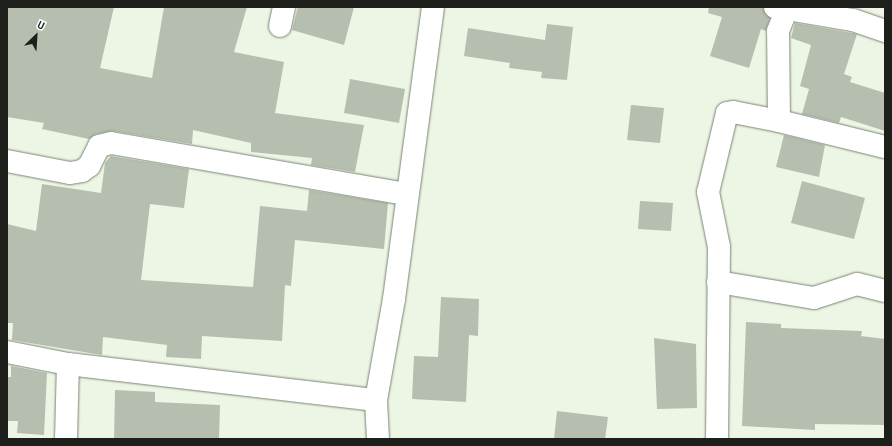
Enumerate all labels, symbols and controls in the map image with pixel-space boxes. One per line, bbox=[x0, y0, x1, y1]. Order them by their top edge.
north arrow bbox=[16, 16, 56, 56]
text: U bbox=[35, 17, 47, 33]

